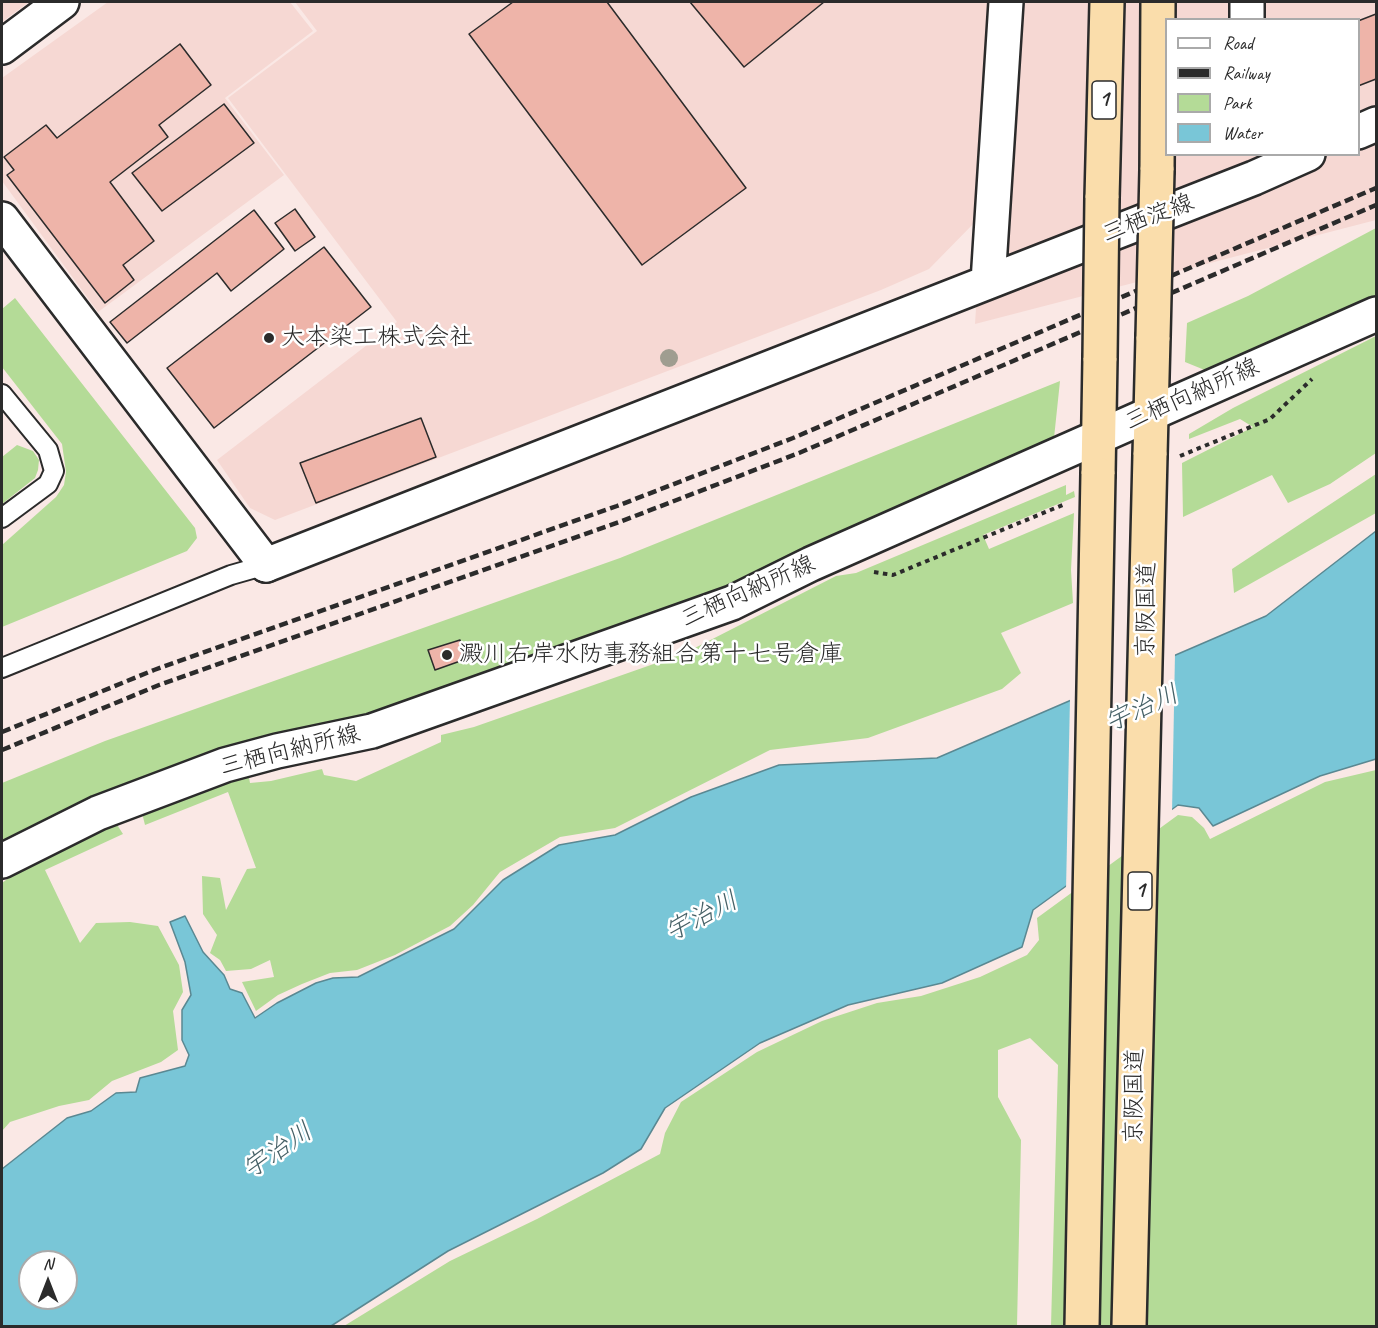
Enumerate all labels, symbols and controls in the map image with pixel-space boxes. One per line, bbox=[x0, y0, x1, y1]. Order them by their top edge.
legend bbox=[1165, 18, 1360, 156]
text: Road bbox=[1223, 32, 1253, 54]
text: Railway bbox=[1223, 62, 1270, 84]
road number: 1 bbox=[1092, 81, 1116, 119]
text: Park bbox=[1223, 92, 1252, 114]
text: Water bbox=[1223, 122, 1262, 144]
street label: 三栖淀線 bbox=[1098, 188, 1198, 250]
place label: 大本染工株式会社 bbox=[281, 324, 473, 352]
marker: 大本染工株式会社 bbox=[262, 331, 276, 345]
street label: 三栖向納所線 bbox=[1120, 353, 1264, 437]
street label: 三栖向納所線 bbox=[676, 550, 820, 634]
street label: 京阪国道 bbox=[1132, 562, 1162, 658]
place label: 澱川右岸水防事務組合第十七号倉庫 bbox=[459, 641, 843, 669]
marker: 澱川右岸水防事務組合第十七号倉庫 bbox=[440, 648, 454, 662]
water label: 宇治川 bbox=[1100, 679, 1184, 739]
street label: 三栖向納所線 bbox=[217, 720, 363, 782]
road number: 1 bbox=[1128, 872, 1152, 910]
water label: 宇治川 bbox=[660, 885, 744, 949]
street label: 京阪国道 bbox=[1120, 1048, 1150, 1144]
water label: 宇治川 bbox=[237, 1116, 319, 1186]
north arrow bbox=[18, 1250, 78, 1310]
text: N bbox=[43, 1254, 53, 1274]

